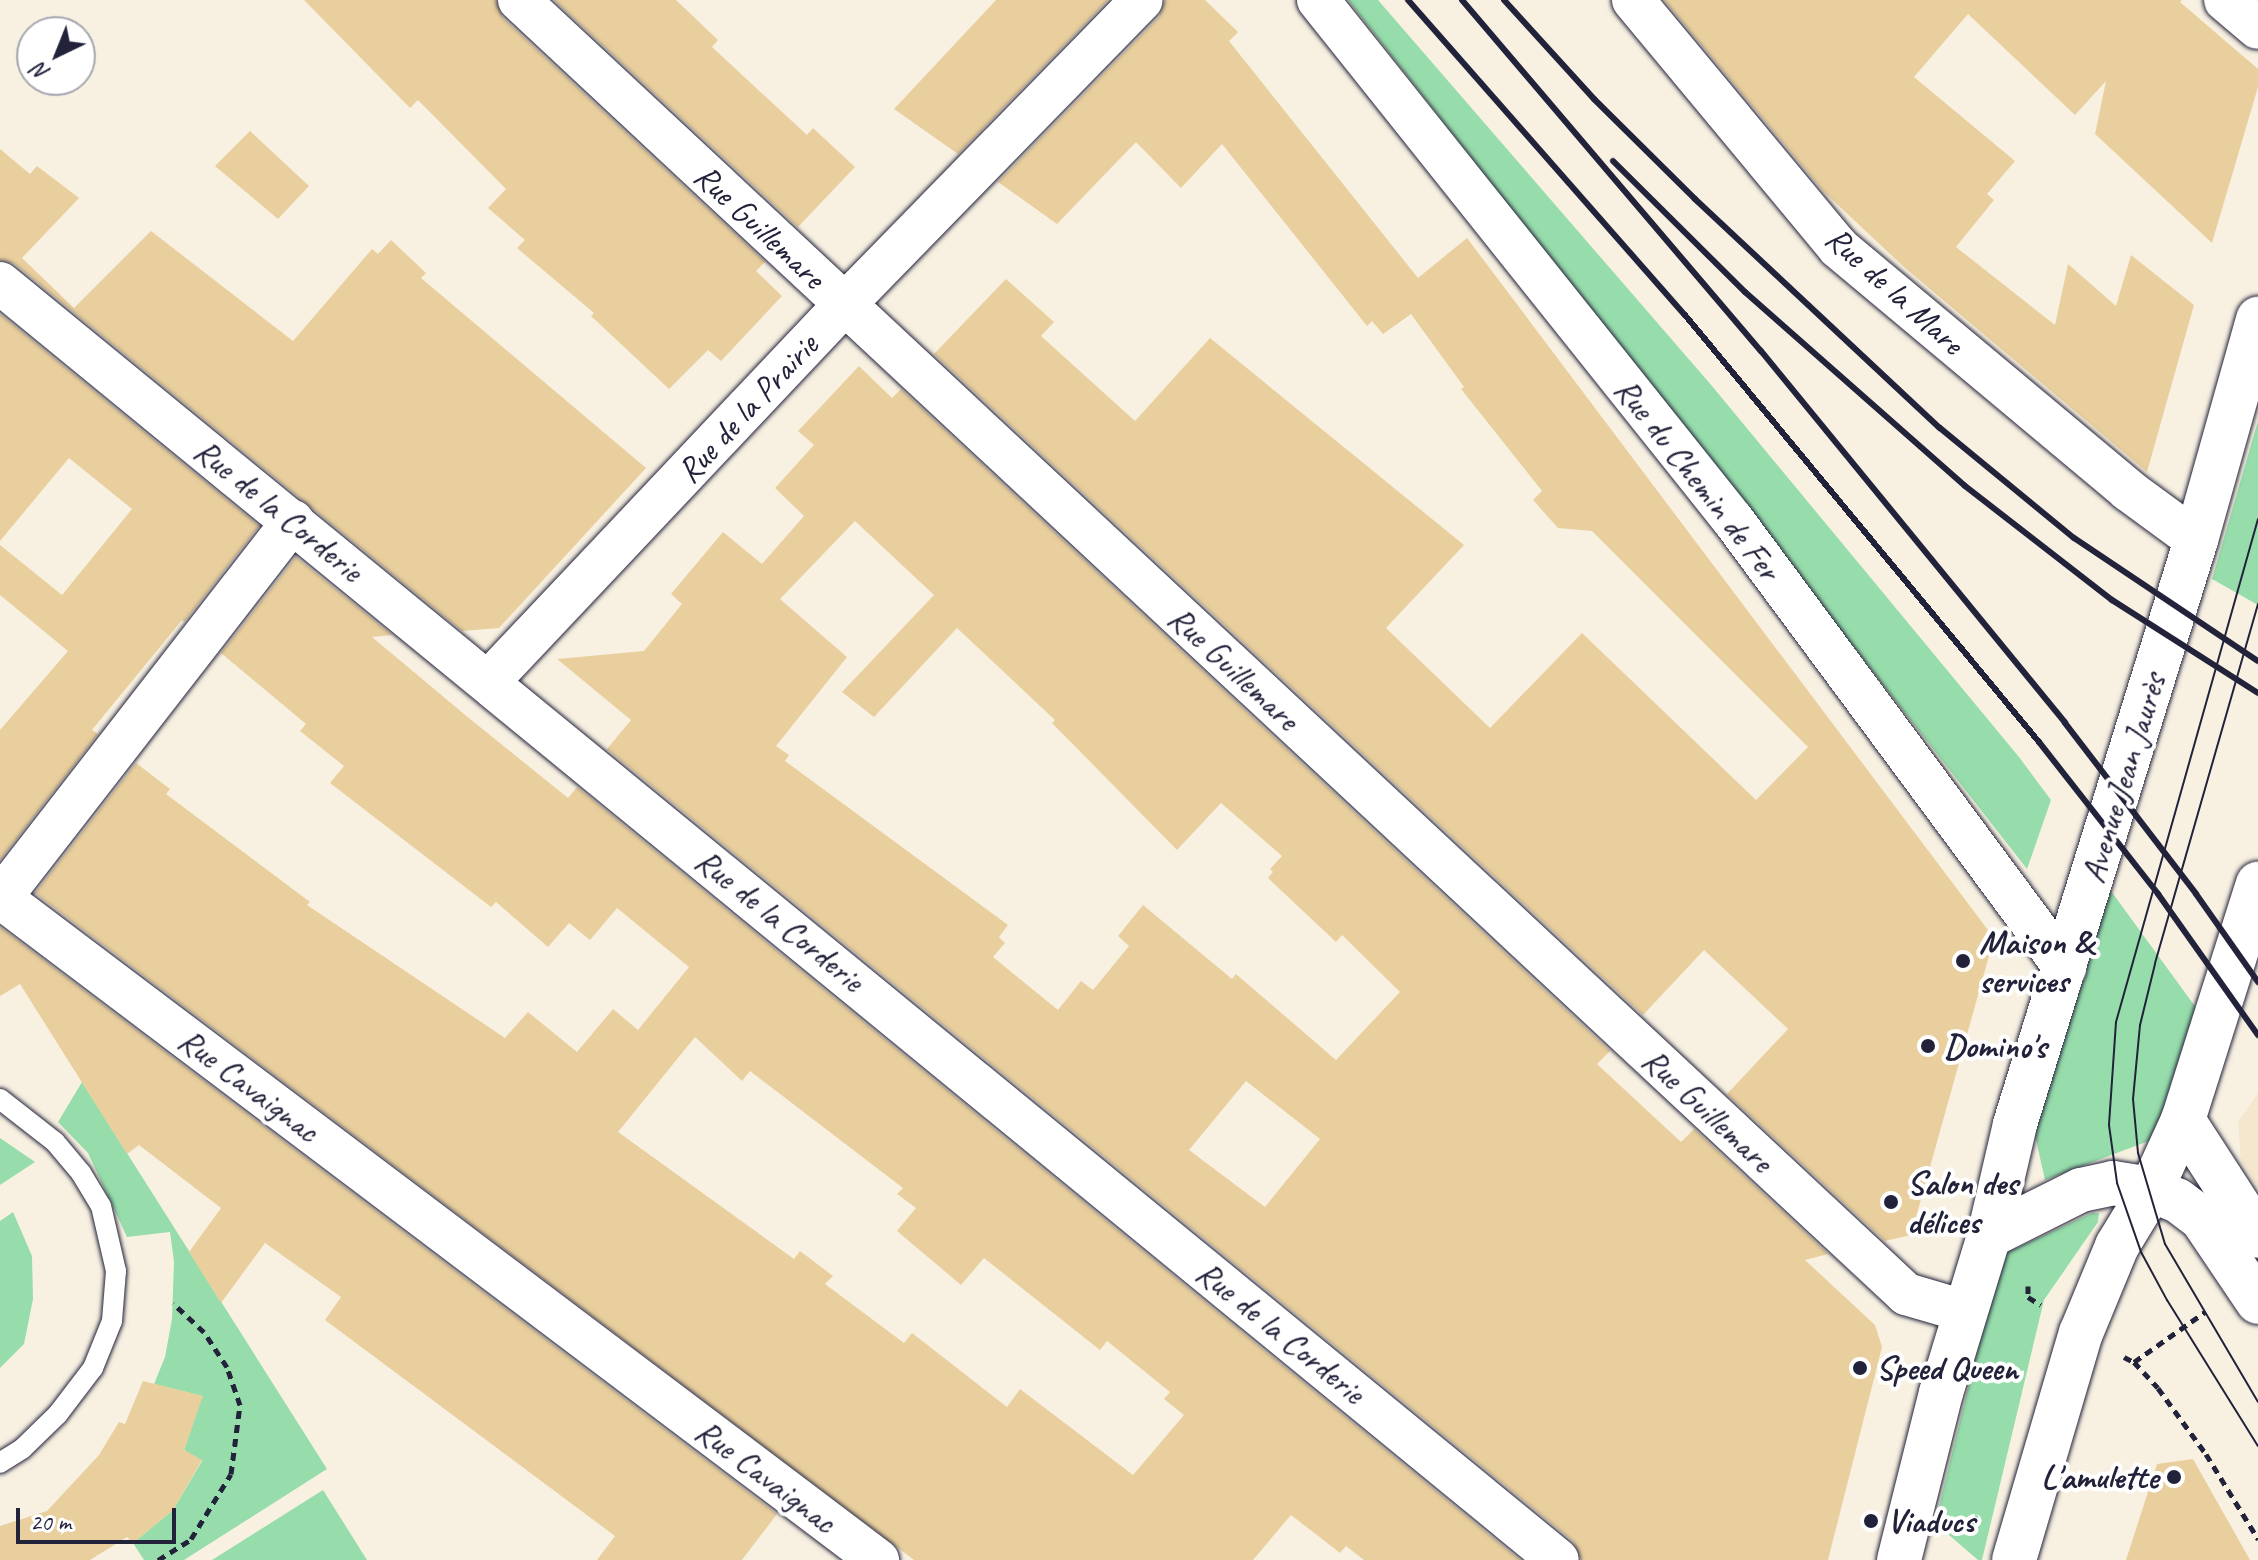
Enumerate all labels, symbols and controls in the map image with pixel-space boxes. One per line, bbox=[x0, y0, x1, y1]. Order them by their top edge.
north arrow bbox=[16, 16, 96, 96]
text: N bbox=[26, 57, 56, 87]
street label: Rue Guillemare bbox=[686, 155, 834, 297]
street label: Rue de la Mare bbox=[1817, 217, 1973, 363]
street label: Rue de la Prairie bbox=[668, 325, 826, 491]
street label: Rue du Chemin de Fer bbox=[1606, 369, 1790, 589]
street label: Rue de la Corderie bbox=[187, 430, 371, 590]
street label: Rue Guillemare bbox=[1160, 597, 1308, 739]
street label: Avenue Jean Jaurès bbox=[2072, 668, 2174, 888]
street label: Rue de la Corderie bbox=[688, 840, 872, 1000]
place label: Maison & services bbox=[1979, 921, 2093, 1000]
marker: Maison & services bbox=[1954, 952, 1972, 970]
street label: Rue Cavaignac bbox=[171, 1019, 327, 1151]
place label: Domino's bbox=[1944, 1026, 2046, 1066]
marker: Domino's bbox=[1919, 1037, 1937, 1055]
street label: Rue Guillemare bbox=[1634, 1039, 1782, 1181]
place label: Salon des délices bbox=[1907, 1162, 2018, 1242]
marker: Salon des délices bbox=[1882, 1193, 1900, 1211]
street label: Rue de la Corderie bbox=[1189, 1252, 1373, 1412]
place label: Speed Queen bbox=[1876, 1348, 2018, 1388]
marker: Speed Queen bbox=[1851, 1359, 1869, 1377]
street label: Rue Cavaignac bbox=[688, 1410, 844, 1542]
place label: L'amulette bbox=[2041, 1457, 2158, 1497]
marker: L'amulette bbox=[2165, 1468, 2183, 1486]
scale bar bbox=[20, 1492, 180, 1542]
place label: Viaducs bbox=[1887, 1501, 1975, 1541]
text: 20 m bbox=[30, 1507, 71, 1537]
marker: Viaducs bbox=[1862, 1512, 1880, 1530]

